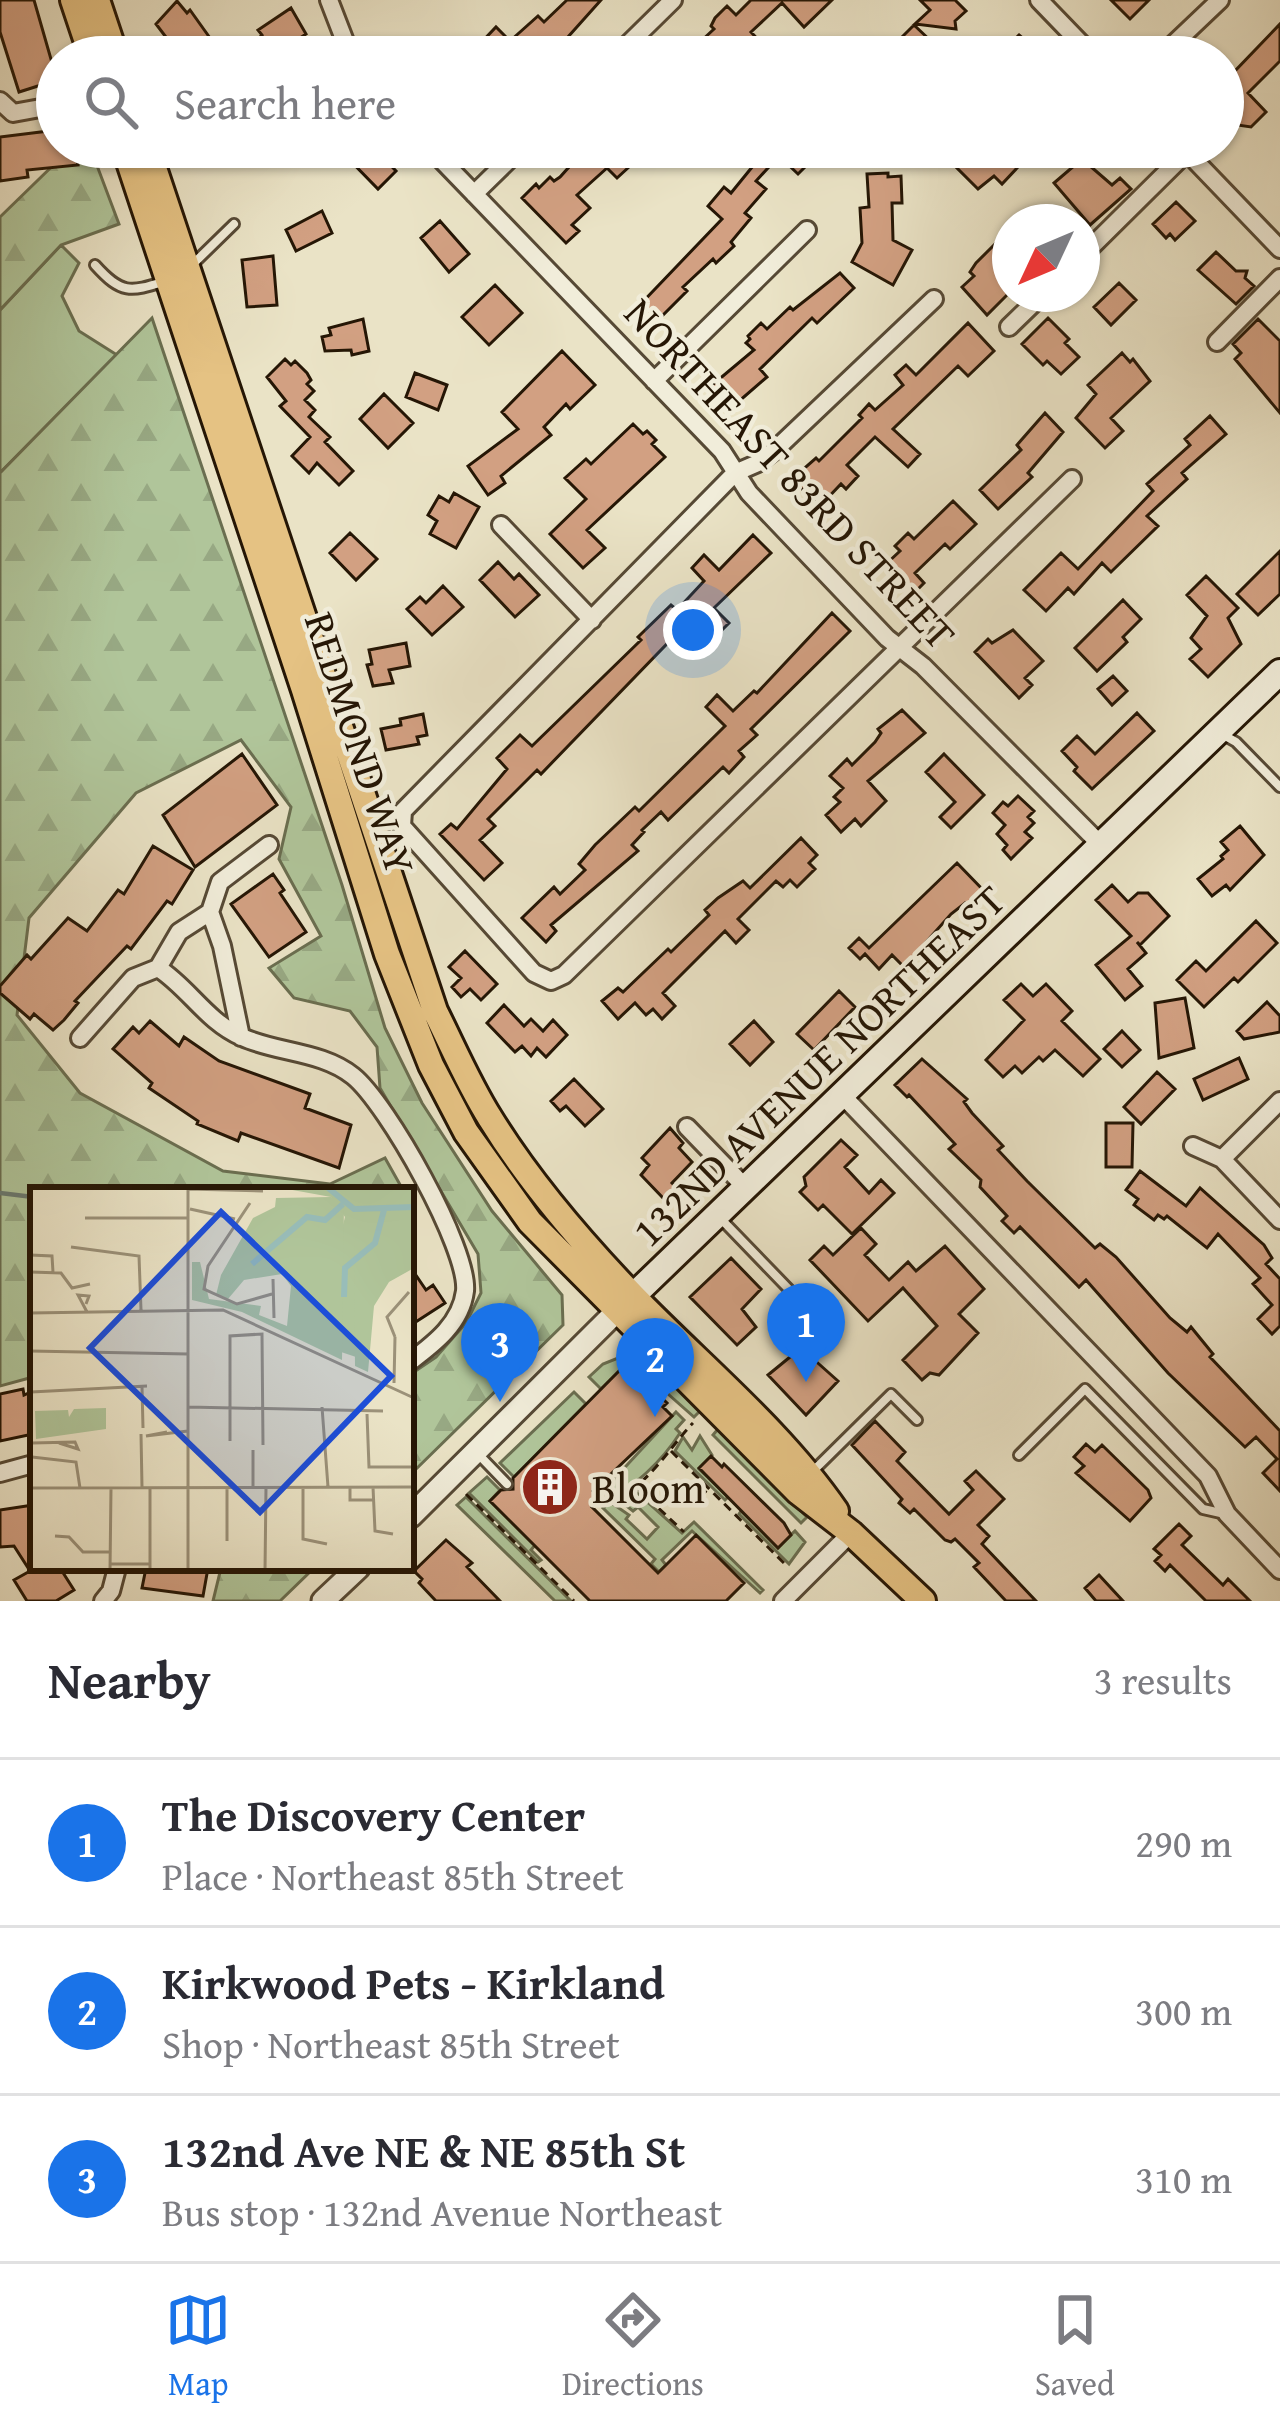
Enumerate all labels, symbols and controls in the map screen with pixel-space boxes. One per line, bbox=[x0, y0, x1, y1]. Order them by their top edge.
search box bbox=[36, 36, 1244, 168]
icon: search bbox=[78, 69, 144, 135]
text: Search here bbox=[174, 70, 396, 135]
north arrow bbox=[992, 204, 1100, 312]
street label: NORTHEAST 83RD STREET bbox=[611, 283, 971, 663]
your location bbox=[663, 600, 723, 660]
street label: REDMOND WAY bbox=[290, 604, 432, 882]
street label: 132ND AVENUE NORTHEAST bbox=[618, 870, 1018, 1260]
inset map bbox=[30, 1187, 414, 1571]
pin: 1 bbox=[767, 1283, 845, 1382]
pin: 3 bbox=[461, 1303, 539, 1402]
pin: 2 bbox=[616, 1318, 694, 1417]
building icon: Bloom bbox=[519, 1456, 581, 1518]
place label: Bloom bbox=[592, 1457, 705, 1518]
text: Nearby bbox=[48, 1642, 211, 1717]
text: 3 results bbox=[1094, 1651, 1232, 1708]
text: The Discovery Center bbox=[162, 1782, 585, 1847]
text: 1 bbox=[77, 1814, 97, 1871]
text: 290 m bbox=[1135, 1814, 1232, 1871]
text: Place · Northeast 85th Street bbox=[162, 1847, 624, 1904]
text: Kirkwood Pets - Kirkland bbox=[162, 1950, 665, 2015]
text: 2 bbox=[77, 1982, 97, 2039]
text: 300 m bbox=[1135, 1982, 1232, 2039]
text: Shop · Northeast 85th Street bbox=[162, 2015, 620, 2072]
text: 132nd Ave NE & NE 85th St bbox=[162, 2118, 685, 2183]
text: 3 bbox=[77, 2150, 97, 2207]
text: 310 m bbox=[1135, 2150, 1232, 2207]
text: Bus stop · 132nd Avenue Northeast bbox=[162, 2183, 722, 2240]
tab: Map bbox=[165, 2287, 231, 2407]
tab: Directions bbox=[562, 2287, 704, 2407]
tab: Saved bbox=[1035, 2287, 1115, 2407]

